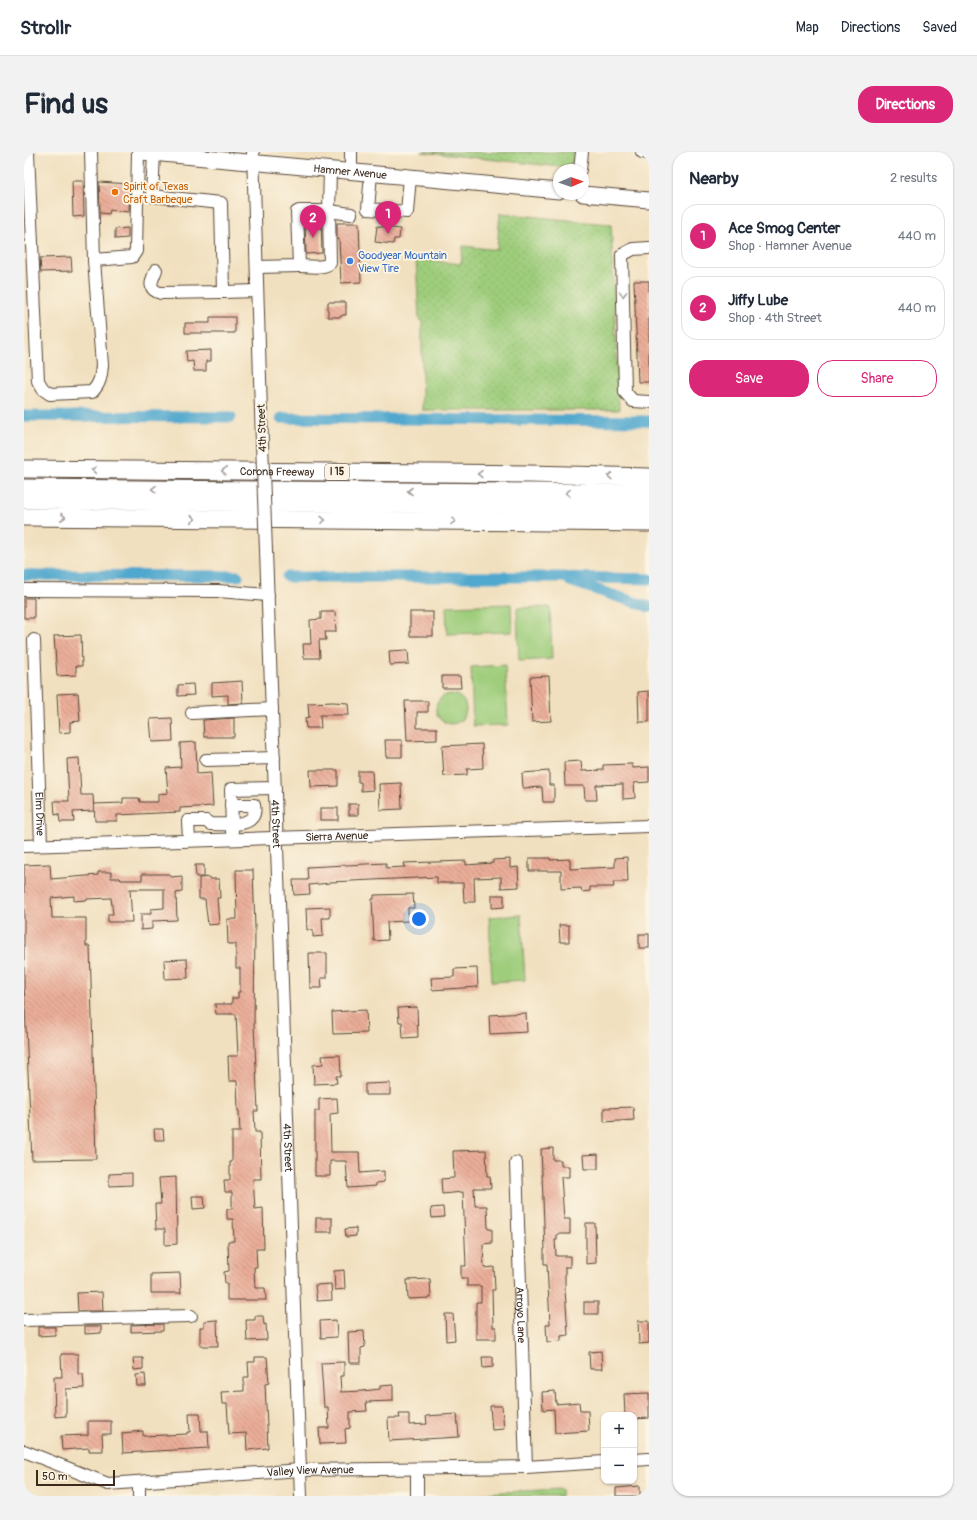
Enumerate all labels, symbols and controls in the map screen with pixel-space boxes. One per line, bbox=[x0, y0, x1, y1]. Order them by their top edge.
text: Strollr bbox=[20, 16, 71, 40]
text: Map bbox=[796, 19, 819, 36]
text: Directions bbox=[841, 19, 900, 36]
text: Saved bbox=[922, 19, 957, 36]
button: Directions bbox=[858, 86, 953, 123]
text: Find us bbox=[24, 87, 108, 122]
street label: Hamner Avenue bbox=[313, 162, 388, 181]
north arrow bbox=[553, 164, 589, 200]
text: Nearby bbox=[689, 168, 738, 189]
text: 2 results bbox=[890, 170, 937, 186]
place label: Spirit of Texas Craft Barbeque bbox=[123, 180, 193, 206]
marker: Spirit of Texas Craft Barbeque bbox=[110, 187, 120, 197]
pin: 1 bbox=[375, 201, 401, 234]
pin: 2 bbox=[300, 205, 326, 238]
text: Ace Smog Center bbox=[728, 219, 840, 238]
text: 1 bbox=[700, 228, 706, 244]
text: 440 m bbox=[898, 228, 936, 244]
text: Shop · Hamner Avenue bbox=[728, 238, 852, 254]
place label: Goodyear Mountain View Tire bbox=[358, 249, 447, 275]
marker: Goodyear Mountain View Tire bbox=[345, 256, 355, 266]
one-way arrow bbox=[619, 291, 627, 297]
text: Jiffy Lube bbox=[728, 291, 788, 310]
text: 2 bbox=[699, 300, 707, 316]
text: 440 m bbox=[898, 300, 936, 316]
text: Shop · 4th Street bbox=[728, 310, 822, 326]
button: Save bbox=[689, 360, 809, 397]
button: Share bbox=[817, 360, 937, 397]
street label: 4th Street bbox=[255, 403, 269, 452]
road number: I 15 bbox=[325, 464, 349, 480]
street label: Corona Freeway bbox=[240, 465, 315, 478]
one-way arrow bbox=[91, 466, 97, 474]
one-way arrow bbox=[221, 467, 227, 475]
one-way arrow bbox=[477, 470, 483, 478]
one-way arrow bbox=[607, 472, 613, 480]
one-way arrow bbox=[151, 485, 157, 494]
one-way arrow bbox=[407, 487, 413, 495]
one-way arrow bbox=[565, 488, 571, 497]
one-way arrow bbox=[60, 513, 66, 521]
one-way arrow bbox=[190, 514, 196, 523]
one-way arrow bbox=[320, 516, 326, 524]
one-way arrow bbox=[450, 517, 456, 525]
street label: Elm Drive bbox=[33, 792, 47, 837]
street label: 4th Street bbox=[269, 799, 284, 849]
street label: Sierra Avenue bbox=[305, 828, 369, 843]
your location bbox=[409, 909, 429, 929]
street label: 4th Street bbox=[281, 1123, 296, 1173]
street label: Arroyo Lane bbox=[514, 1287, 528, 1344]
map controls bbox=[601, 1412, 637, 1484]
button: + bbox=[601, 1412, 637, 1448]
button: − bbox=[601, 1448, 637, 1484]
street label: Valley View Avenue bbox=[266, 1463, 354, 1479]
scale bar bbox=[36, 1468, 115, 1487]
text: 50 m bbox=[42, 1470, 68, 1483]

